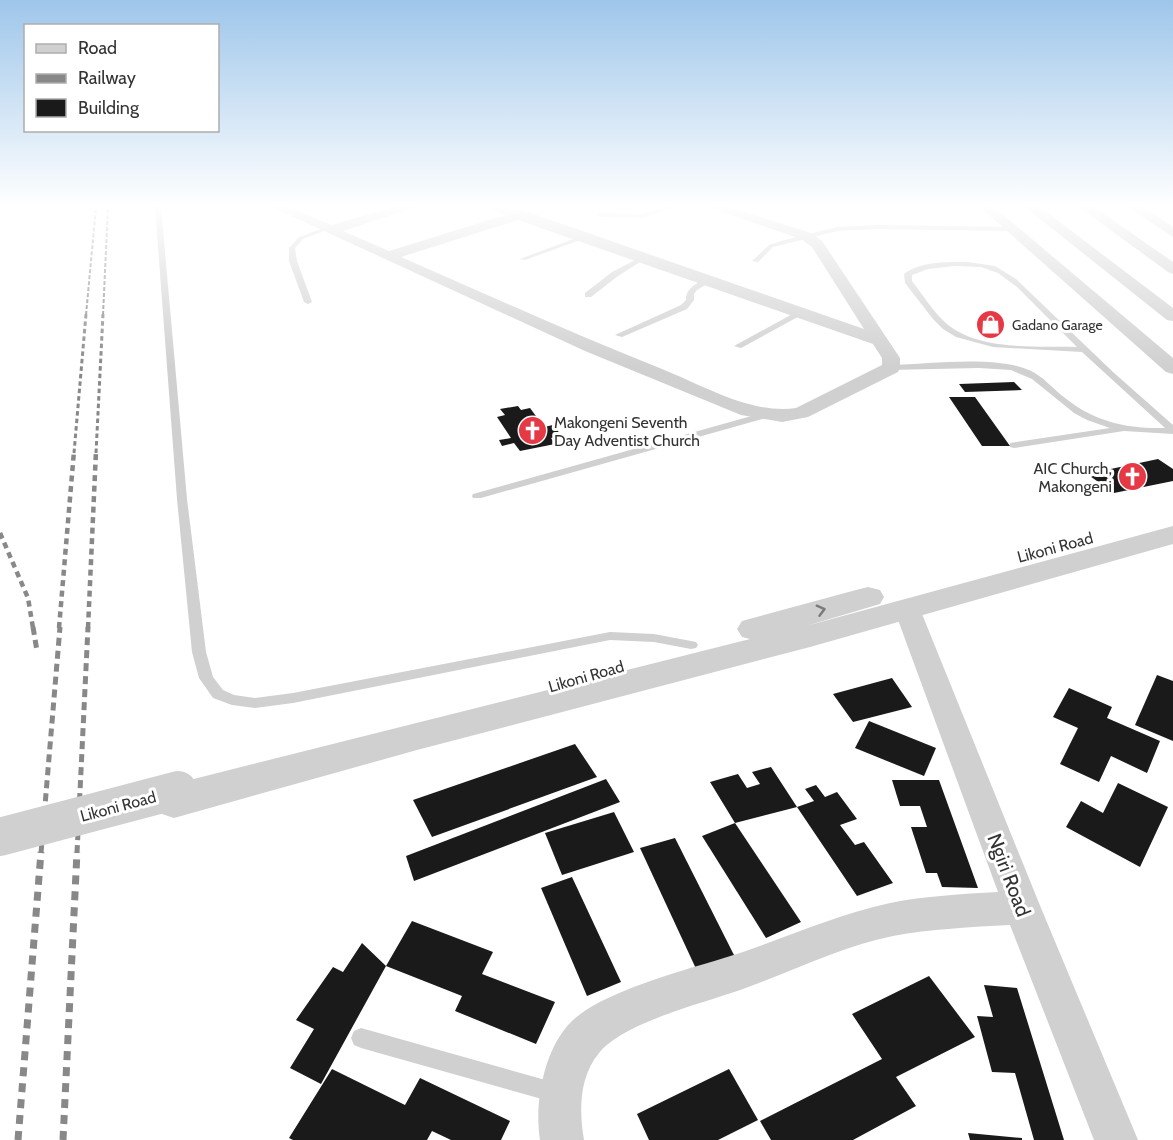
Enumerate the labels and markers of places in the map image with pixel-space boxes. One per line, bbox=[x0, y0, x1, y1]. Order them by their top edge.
shop icon: Gadano Garage bbox=[975, 309, 1007, 341]
place label: Gadano Garage bbox=[1012, 316, 1103, 334]
place label: Makongeni Seventh Day Adventist Church bbox=[554, 413, 700, 450]
church icon: Makongeni Seventh Day Adventist Church bbox=[517, 415, 549, 447]
place label: AIC Church, Makongeni bbox=[1033, 459, 1112, 496]
church icon: AIC Church, Makongeni bbox=[1117, 461, 1149, 493]

